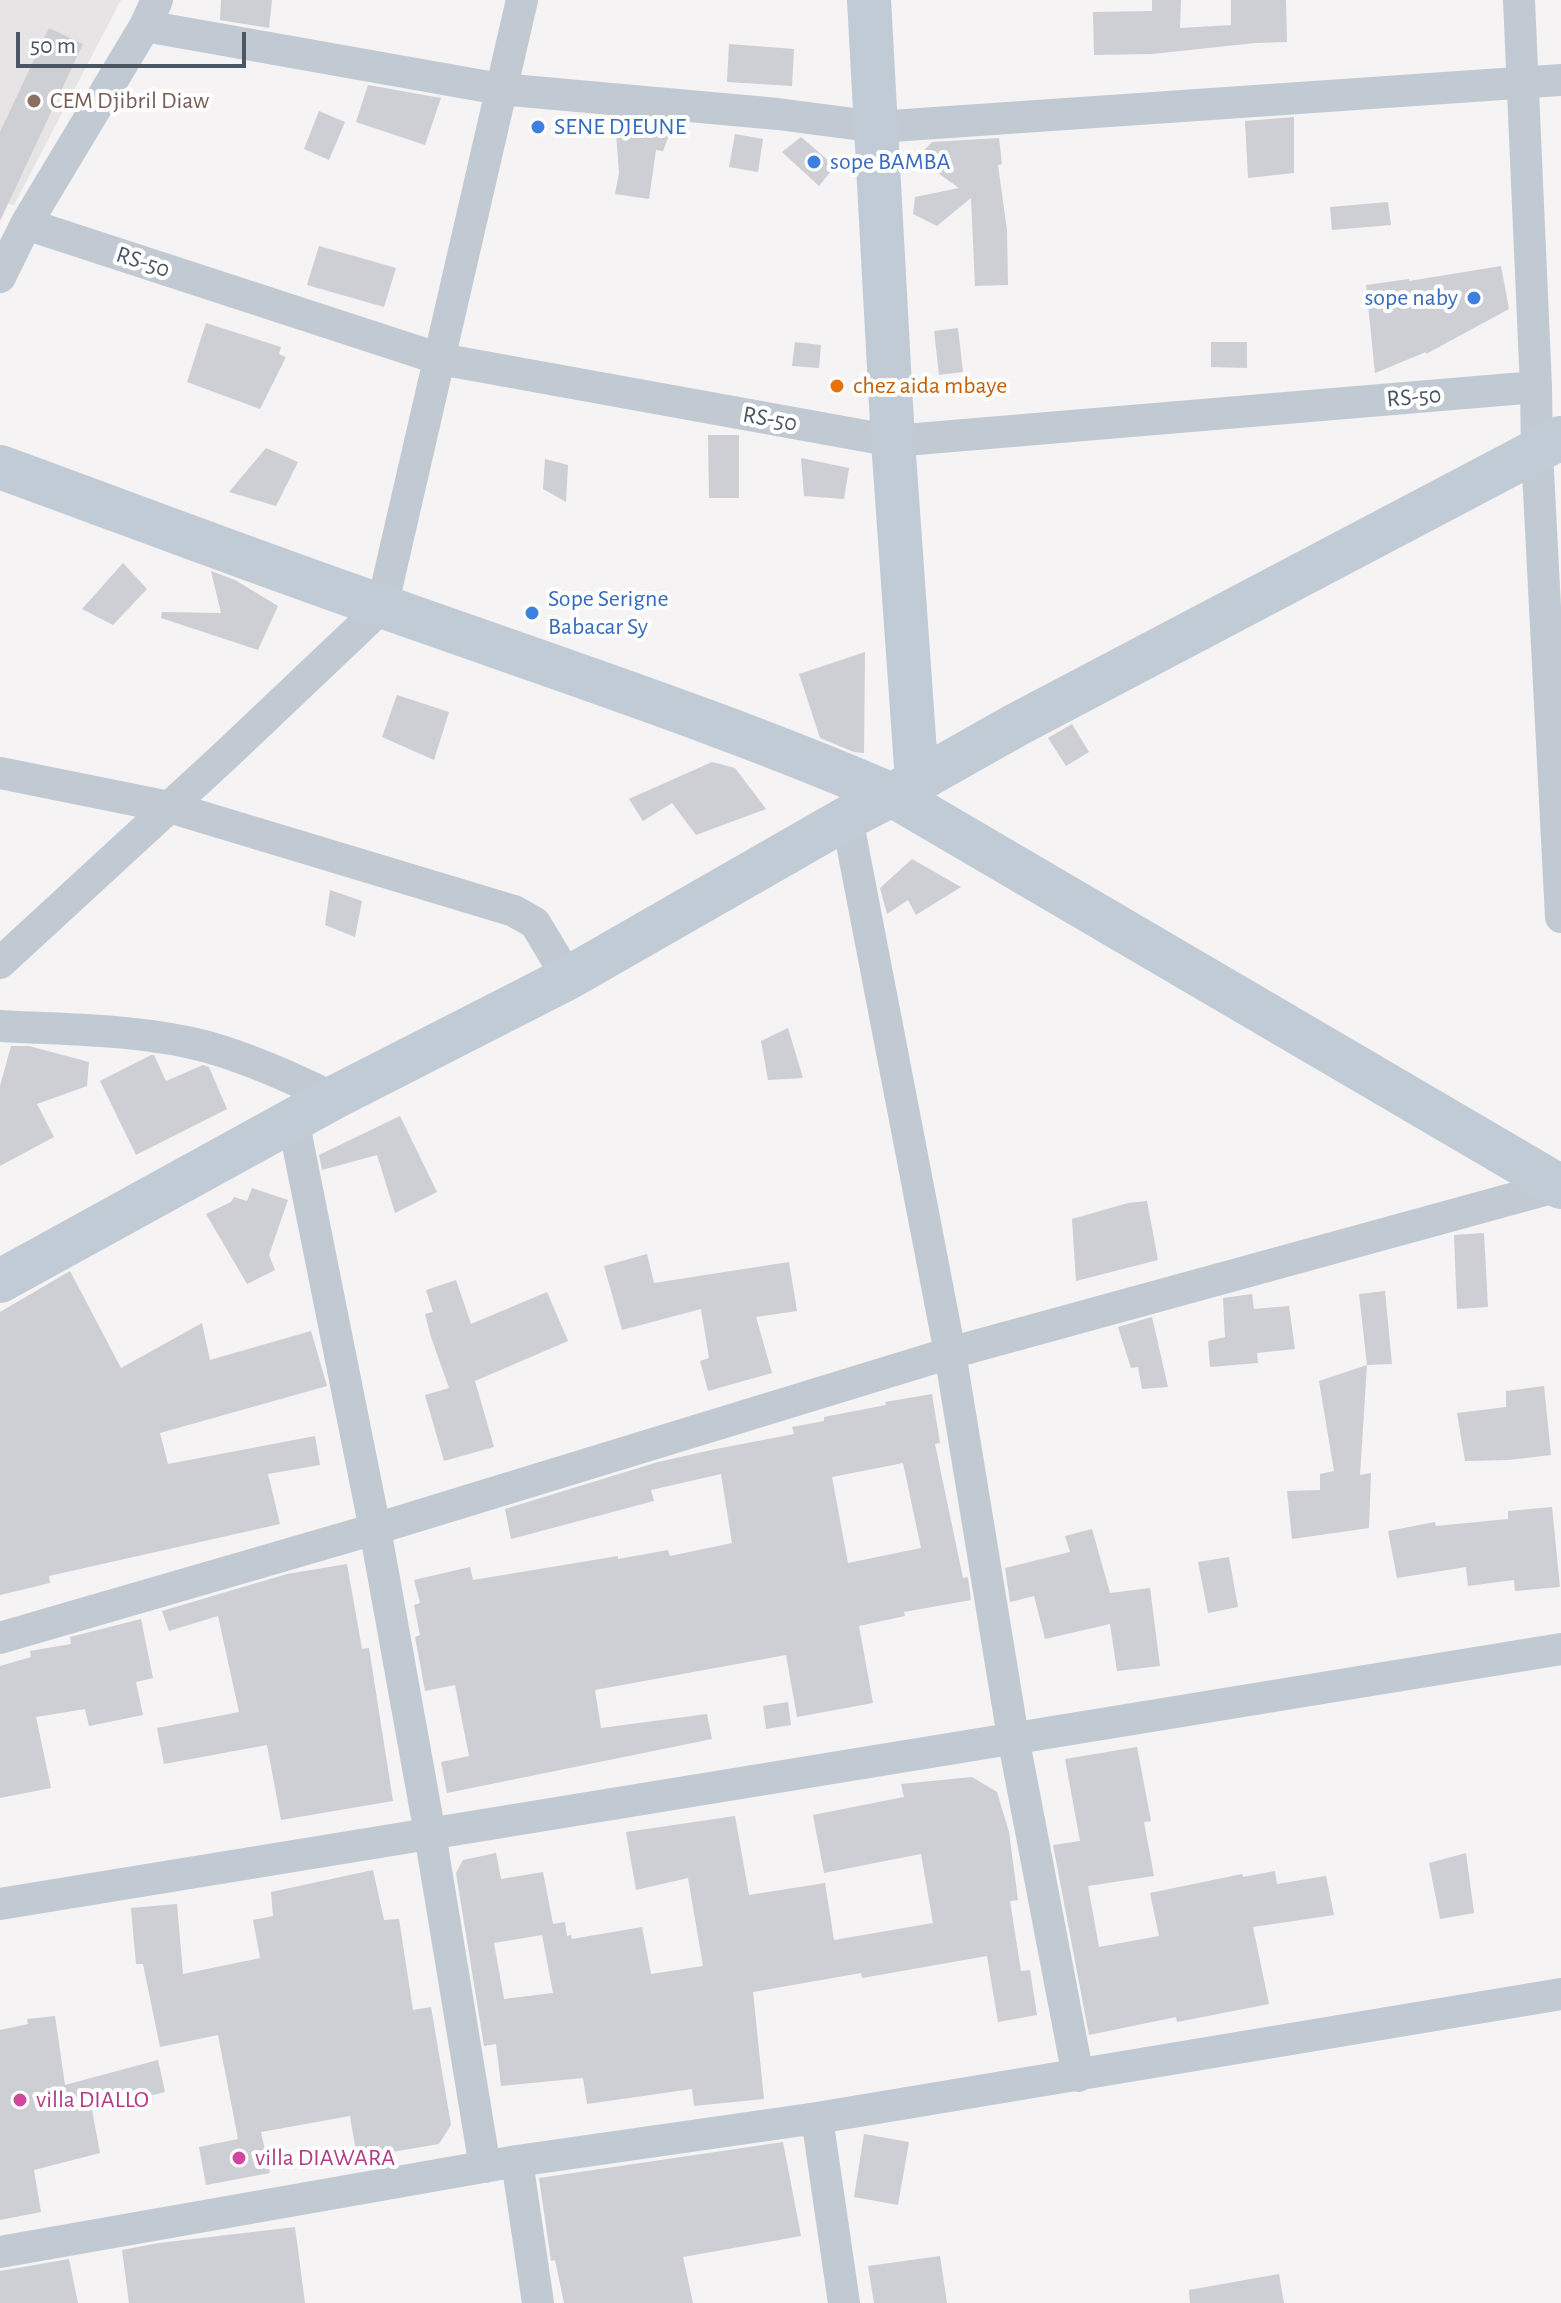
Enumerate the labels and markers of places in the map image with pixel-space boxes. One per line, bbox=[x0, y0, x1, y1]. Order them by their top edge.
place label: CEM Djibril Diaw bbox=[50, 87, 209, 115]
marker: CEM Djibril Diaw bbox=[25, 92, 43, 110]
place label: SENE DJEUNE bbox=[554, 113, 686, 141]
marker: SENE DJEUNE bbox=[529, 118, 547, 136]
place label: sope BAMBA bbox=[830, 148, 950, 176]
marker: sope BAMBA bbox=[805, 153, 823, 171]
place label: sope naby bbox=[1364, 284, 1458, 312]
marker: sope naby bbox=[1465, 289, 1483, 307]
place label: chez aida mbaye bbox=[853, 372, 1007, 400]
marker: chez aida mbaye bbox=[828, 377, 846, 395]
place label: Sope Serigne Babacar Sy bbox=[548, 585, 668, 641]
marker: Sope Serigne Babacar Sy bbox=[523, 604, 541, 622]
place label: villa DIALLO bbox=[36, 2086, 149, 2114]
marker: villa DIALLO bbox=[11, 2091, 29, 2109]
place label: villa DIAWARA bbox=[255, 2144, 395, 2172]
marker: villa DIAWARA bbox=[230, 2149, 248, 2167]

